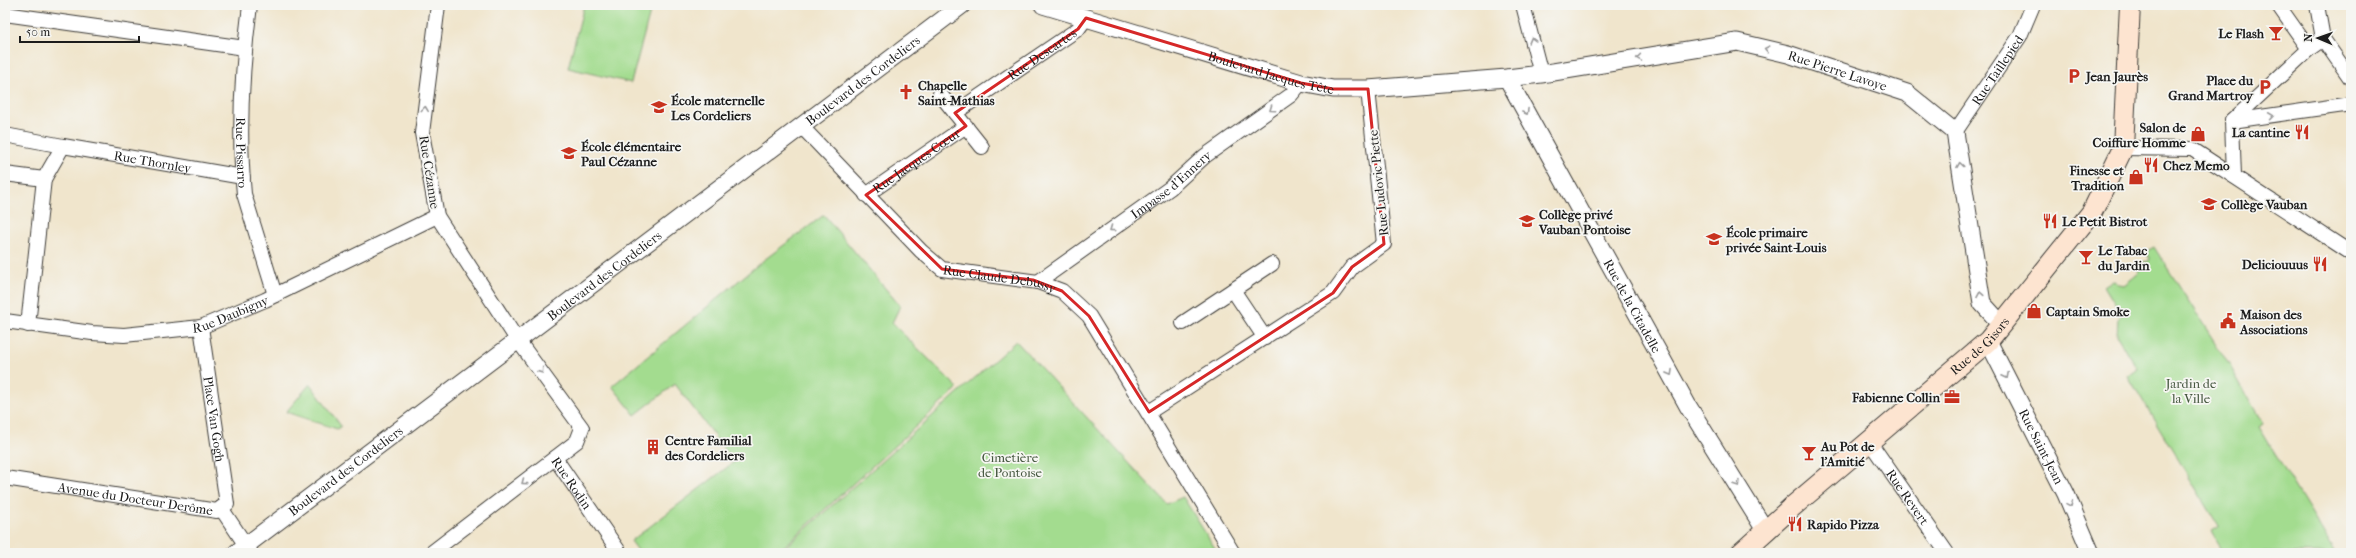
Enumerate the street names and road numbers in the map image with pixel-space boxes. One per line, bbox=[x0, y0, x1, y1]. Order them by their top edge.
street label: Rue Descartes bbox=[1005, 25, 1079, 83]
street label: Boulevard des Cordeliers bbox=[803, 32, 923, 128]
street label: Rue Taillepied bbox=[1969, 32, 2027, 108]
street label: Boulevard Jacques Tête bbox=[1206, 48, 1336, 97]
street label: Rue Pierre Lavoye bbox=[1786, 48, 1889, 94]
street label: Rue Pissarro bbox=[233, 117, 250, 189]
street label: Rue Jacques Cœur bbox=[870, 125, 964, 196]
street label: Rue Ludovic Piette bbox=[1365, 128, 1392, 237]
street label: Rue Cézanne bbox=[416, 134, 443, 210]
street label: Impasse d'Ennery bbox=[1128, 147, 1215, 222]
street label: Rue Thornley bbox=[113, 148, 194, 176]
street label: Boulevard des Cordeliers bbox=[544, 228, 664, 324]
street label: Rue de la Citadelle bbox=[1600, 256, 1664, 356]
street label: Rue Claude Debussy bbox=[942, 262, 1059, 297]
street label: Rue Daubigny bbox=[192, 292, 271, 336]
street label: Rue de Gisors bbox=[1947, 314, 2012, 378]
street label: Place Van Gogh bbox=[200, 375, 228, 464]
street label: Rue Saint-Jean bbox=[2016, 406, 2067, 487]
street label: Boulevard des Cordeliers bbox=[286, 423, 406, 519]
street label: Rue Rodin bbox=[548, 454, 595, 512]
street label: Rue Revert bbox=[1883, 466, 1932, 528]
street label: Avenue du Docteur Derôme bbox=[56, 479, 214, 518]

